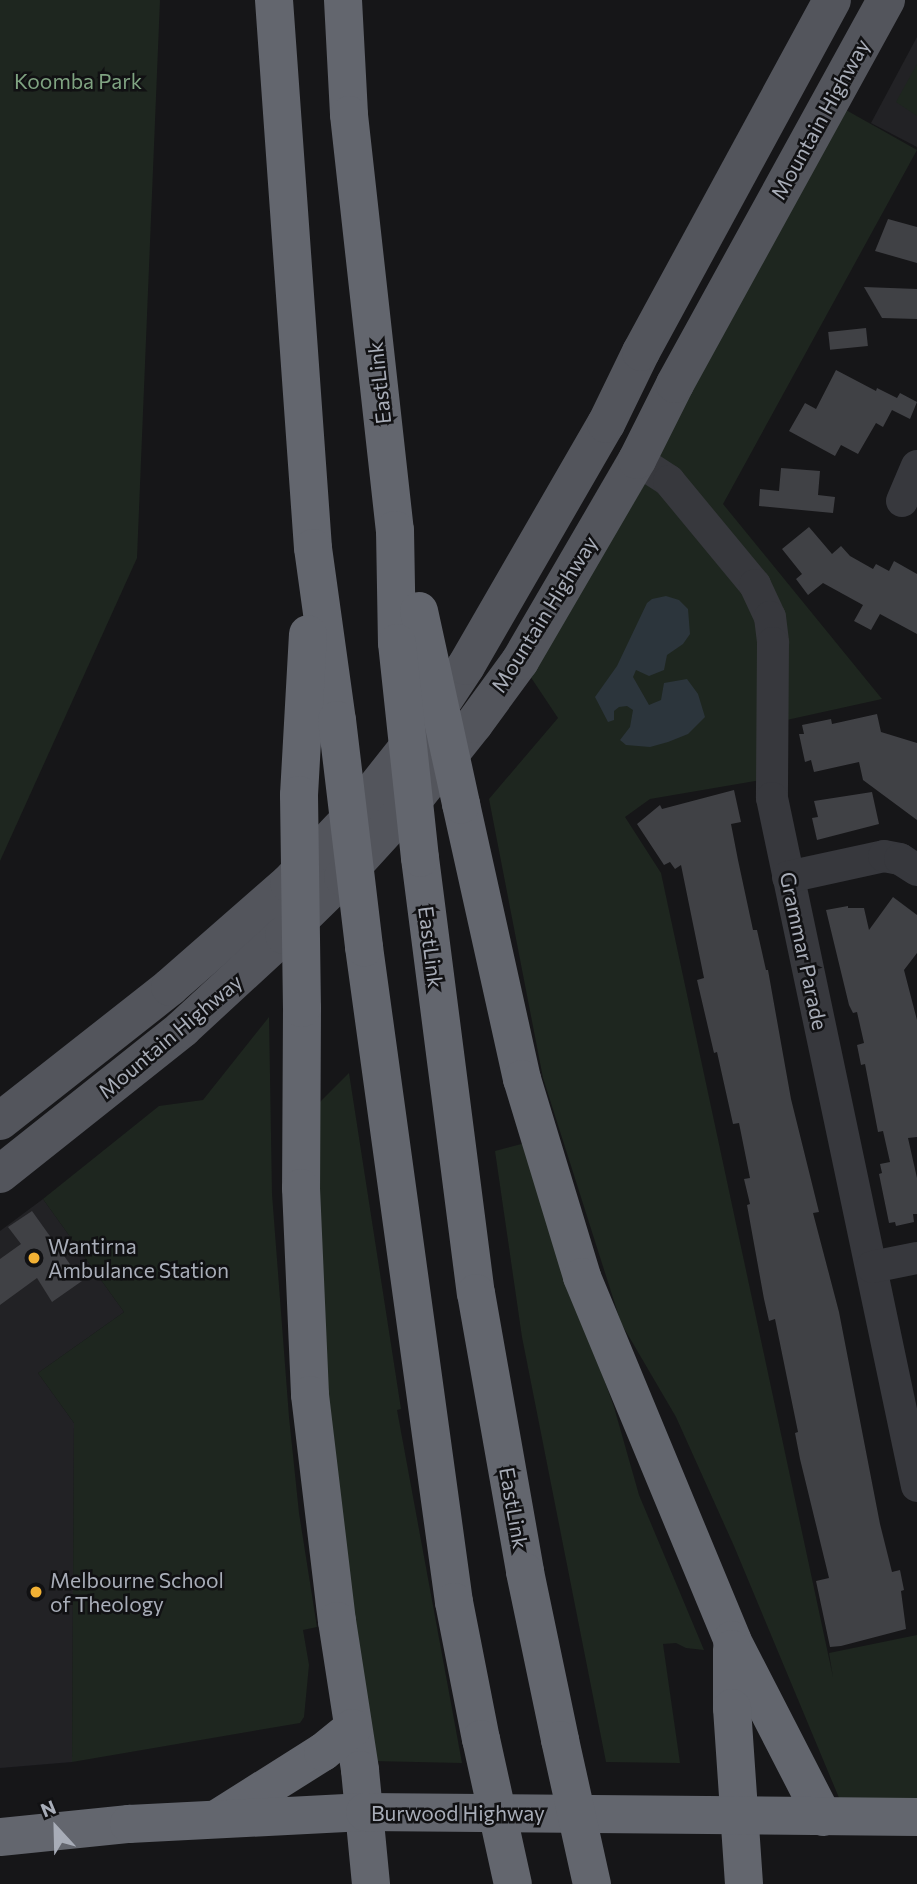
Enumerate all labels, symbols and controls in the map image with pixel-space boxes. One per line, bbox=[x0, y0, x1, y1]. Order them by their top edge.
street label: Mountain Highway bbox=[765, 34, 875, 204]
park label: Koomba Park bbox=[14, 68, 142, 94]
street label: EastLink bbox=[362, 341, 396, 425]
street label: Mountain Highway bbox=[486, 531, 602, 697]
street label: Grammar Parade bbox=[775, 870, 833, 1032]
street label: EastLink bbox=[413, 905, 449, 989]
street label: Mountain Highway bbox=[93, 969, 247, 1103]
place label: Wantirna Ambulance Station bbox=[48, 1233, 229, 1283]
marker: Wantirna Ambulance Station bbox=[26, 1250, 42, 1266]
street label: EastLink bbox=[494, 1465, 534, 1551]
place label: Melbourne School of Theology bbox=[50, 1567, 224, 1617]
marker: Melbourne School of Theology bbox=[28, 1584, 44, 1600]
north arrow bbox=[21, 1793, 91, 1863]
text: N bbox=[37, 1795, 59, 1821]
street label: Burwood Highway bbox=[371, 1800, 545, 1826]

